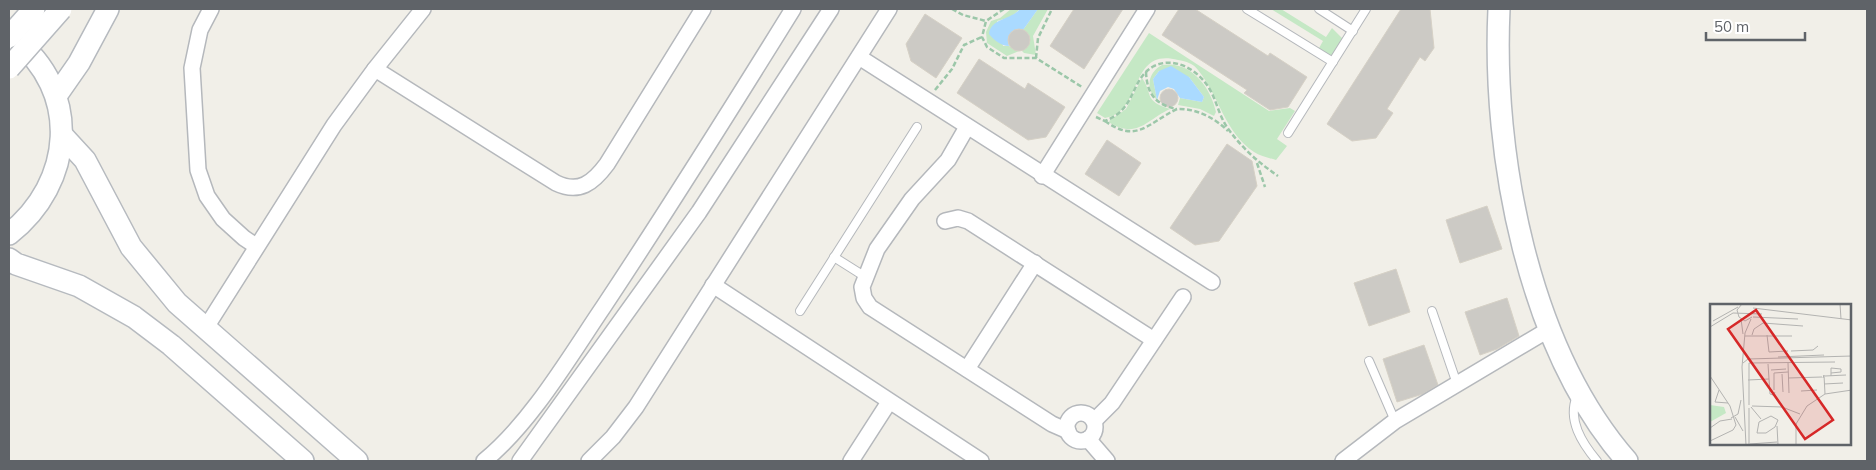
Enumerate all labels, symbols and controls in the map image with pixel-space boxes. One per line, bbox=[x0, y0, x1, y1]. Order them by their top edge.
scale bar bbox=[1706, 10, 1805, 42]
text: 50 m bbox=[1714, 17, 1749, 36]
inset map bbox=[1710, 304, 1851, 445]

